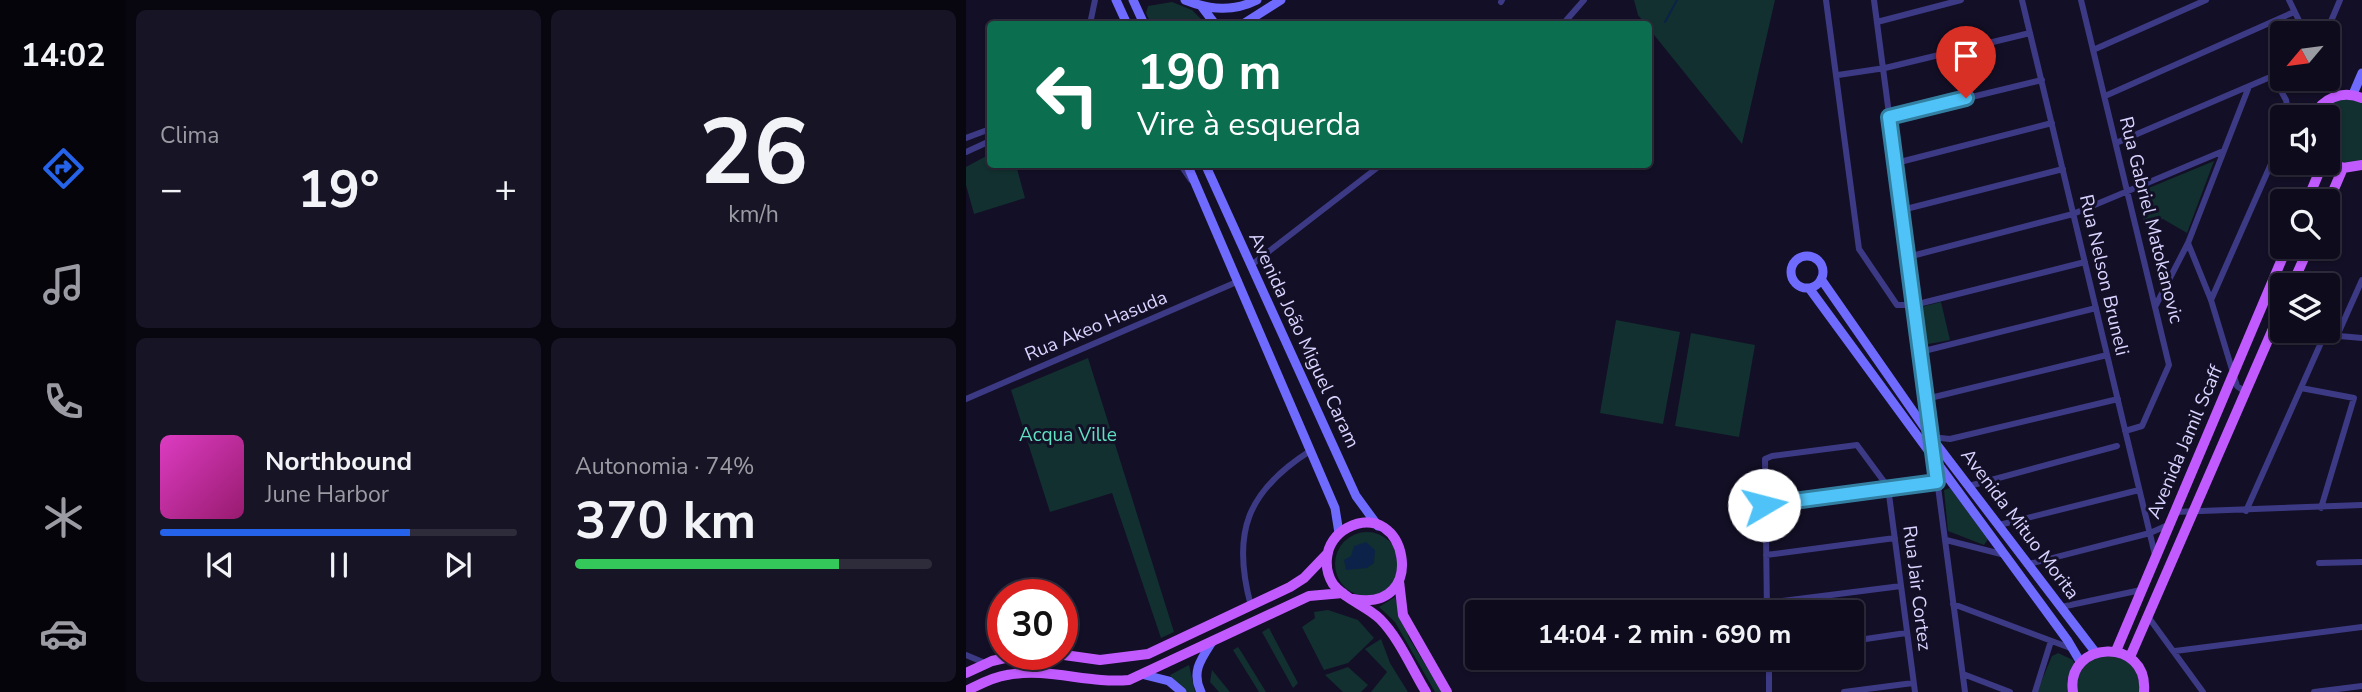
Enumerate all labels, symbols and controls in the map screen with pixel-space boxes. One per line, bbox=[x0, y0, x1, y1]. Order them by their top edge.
north arrow bbox=[2270, 21, 2340, 91]
map controls bbox=[2270, 21, 2340, 343]
pin bbox=[1936, 26, 1996, 98]
text: 14:02 bbox=[21, 34, 105, 77]
icon: arrive bbox=[1947, 37, 1985, 75]
text: 190 m bbox=[1137, 39, 1281, 106]
icon: left bbox=[1022, 49, 1113, 140]
text: 26 bbox=[699, 91, 808, 215]
text: Vire à esquerda bbox=[1137, 103, 1361, 146]
button: sound bbox=[2270, 105, 2340, 175]
street label: Rua Gabriel Matokanovic bbox=[2113, 114, 2189, 326]
text: Clima bbox=[160, 120, 220, 151]
icon: directions bbox=[39, 144, 88, 193]
text: 19° bbox=[297, 154, 380, 225]
text: − bbox=[160, 164, 183, 215]
text: + bbox=[494, 164, 517, 215]
button: search bbox=[2270, 189, 2340, 259]
street label: Rua Nelson Bruneli bbox=[2073, 192, 2135, 358]
text: km/h bbox=[728, 199, 779, 230]
street label: Avenida João Miguel Caram bbox=[1243, 228, 1365, 452]
icon: music bbox=[39, 260, 88, 309]
button: layers bbox=[2270, 273, 2340, 343]
street label: Rua Akeo Hasuda bbox=[1021, 284, 1171, 368]
street label: Avenida Jamil Scaff bbox=[2141, 361, 2229, 523]
icon: phone bbox=[39, 377, 88, 426]
park label: Acqua Ville bbox=[1019, 422, 1117, 448]
street label: Avenida Mituo Morita bbox=[1955, 443, 2085, 605]
text: Northbound bbox=[265, 444, 412, 479]
text: Autonomia · 74% bbox=[575, 451, 755, 482]
position arrow bbox=[1727, 468, 1801, 542]
text: June Harbor bbox=[265, 479, 389, 510]
text: 370 km bbox=[575, 485, 756, 556]
icon: climate bbox=[39, 493, 88, 542]
street label: Rua Jair Cortez bbox=[1896, 524, 1938, 652]
icon: previous bbox=[201, 546, 239, 584]
icon: pause bbox=[320, 546, 358, 584]
icon: next bbox=[439, 546, 477, 584]
speed limit sign: 30 bbox=[987, 579, 1078, 670]
icon: car bbox=[39, 609, 88, 658]
text: 14:04 · 2 min · 690 m bbox=[1538, 617, 1791, 652]

